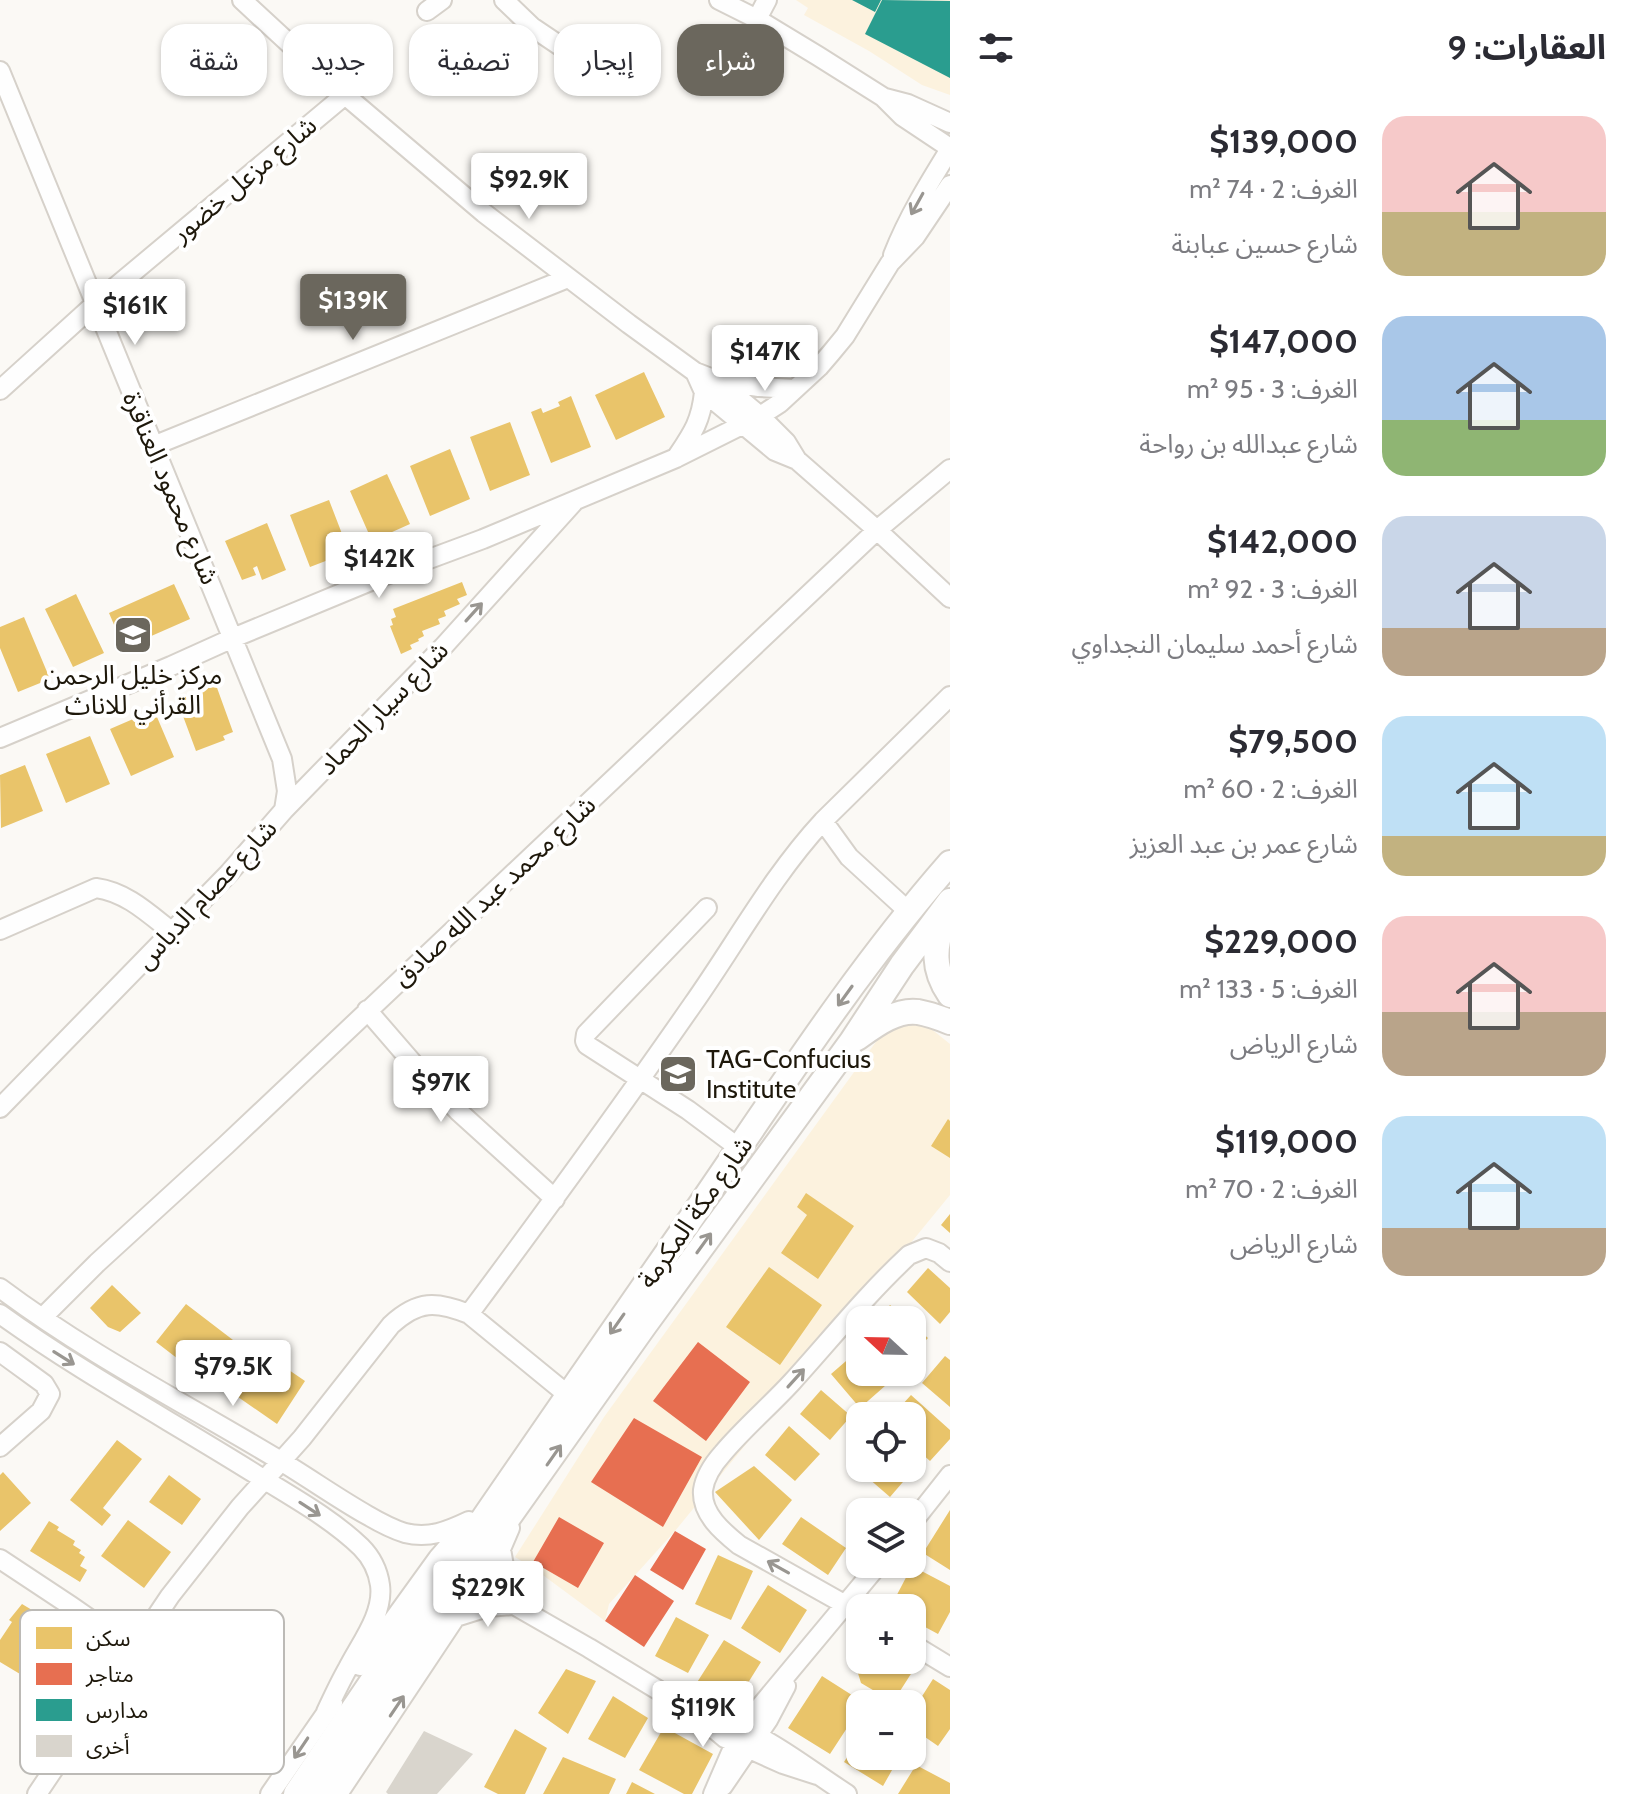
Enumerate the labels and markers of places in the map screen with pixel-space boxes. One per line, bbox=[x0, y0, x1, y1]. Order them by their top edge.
pin: $92.9K bbox=[464, 153, 594, 221]
pin: $139K bbox=[297, 274, 409, 342]
pin: $161K bbox=[79, 279, 191, 347]
pin: $147K bbox=[709, 325, 821, 393]
pin: $142K bbox=[323, 532, 435, 600]
school or university icon: مركز خليل الرحمن القرأني للاناث bbox=[112, 614, 154, 656]
place label: مركز خليل الرحمن القرأني للاناث bbox=[44, 659, 222, 725]
place label: TAG-Confucius Institute bbox=[706, 1043, 871, 1105]
school or university icon: TAG-Confucius Institute bbox=[657, 1053, 699, 1095]
pin: $97K bbox=[394, 1056, 488, 1124]
pin: $79.5K bbox=[168, 1340, 298, 1408]
pin: $229K bbox=[432, 1561, 544, 1629]
pin: $119K bbox=[647, 1681, 759, 1749]

